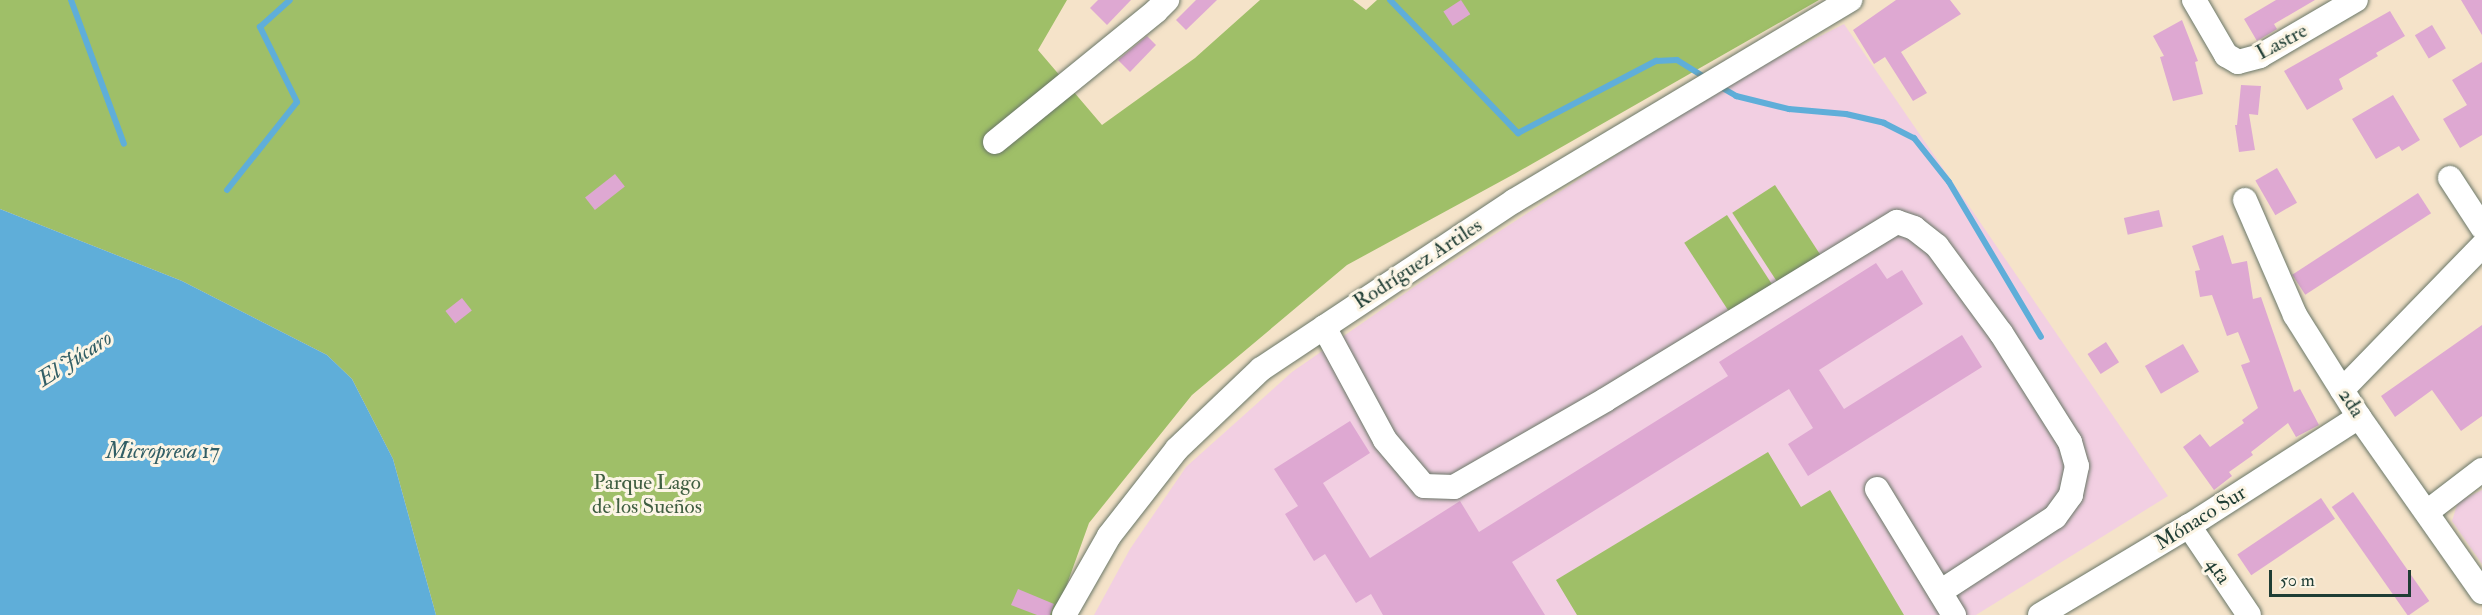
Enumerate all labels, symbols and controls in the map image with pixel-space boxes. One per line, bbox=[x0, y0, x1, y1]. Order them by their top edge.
street label: Lastre bbox=[2252, 18, 2312, 66]
street label: Rodríguez Artiles bbox=[1349, 213, 1487, 315]
water label: El Júcaro bbox=[33, 325, 117, 393]
street label: 2da bbox=[2332, 384, 2370, 422]
water label: Micropresa 17 bbox=[106, 439, 220, 465]
park label: Parque Lago de los Sueños bbox=[592, 470, 702, 520]
street label: Mónaco Sur bbox=[2151, 480, 2251, 556]
street label: 4ta bbox=[2200, 553, 2236, 589]
scale bar bbox=[2272, 558, 2414, 596]
text: 50 m bbox=[2280, 569, 2315, 592]

